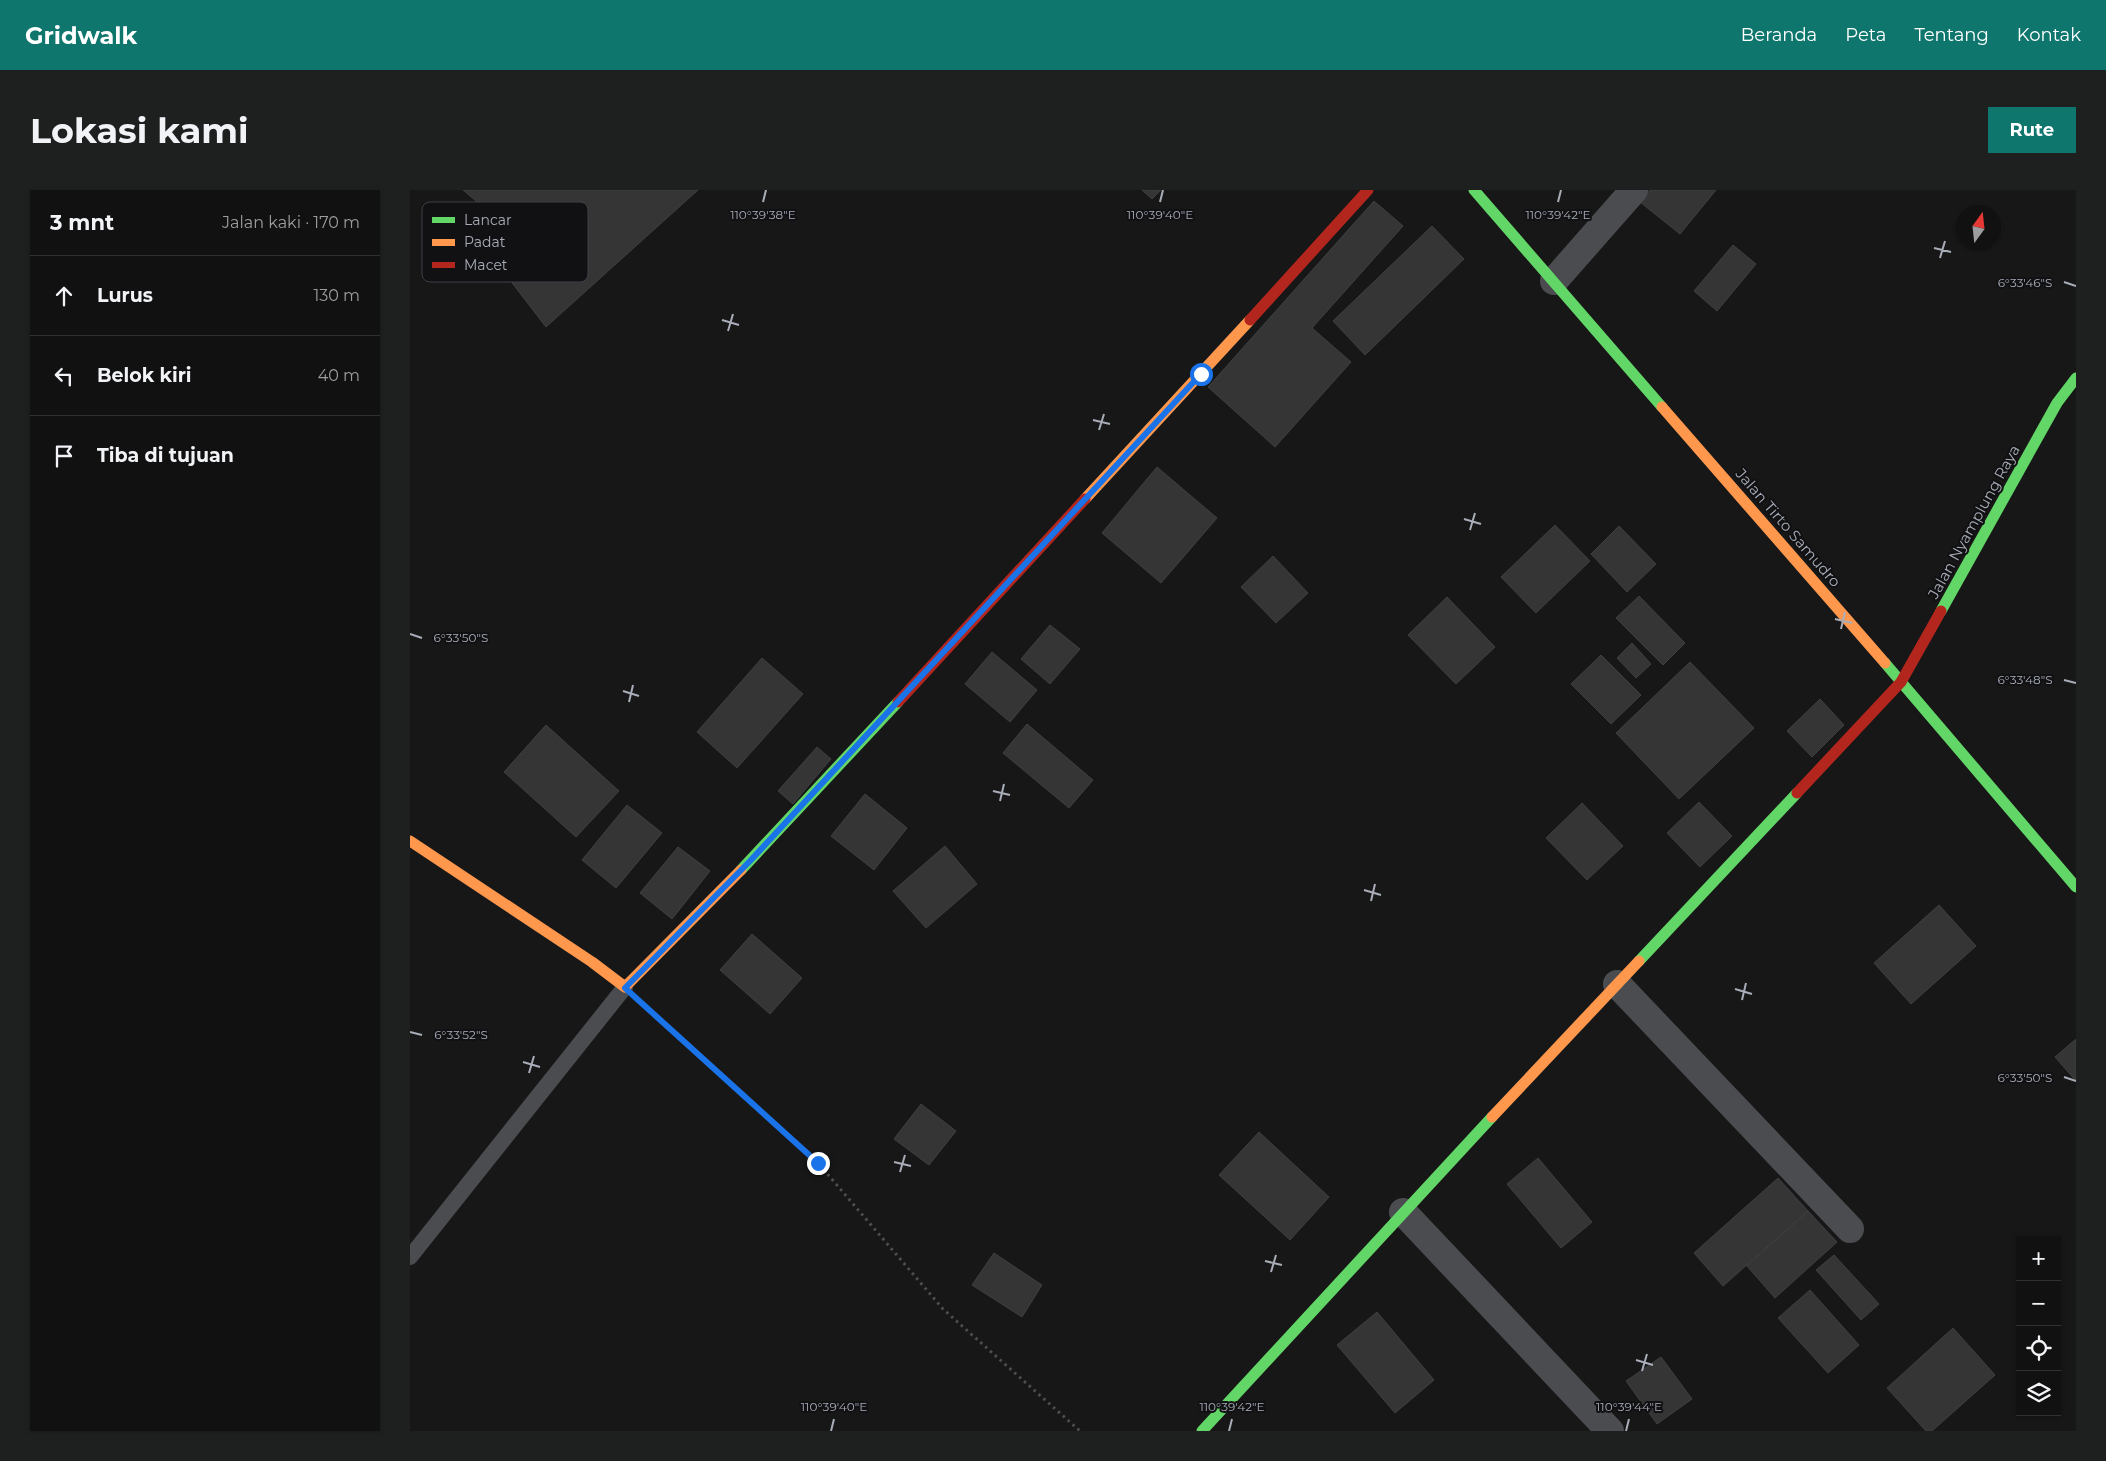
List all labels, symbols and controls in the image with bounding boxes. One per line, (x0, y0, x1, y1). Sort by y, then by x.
text: Gridwalk (25, 21, 137, 50)
text: Beranda (1741, 24, 1817, 46)
text: Peta (1845, 24, 1886, 46)
text: Tentang (1914, 24, 1989, 46)
text: Kontak (2017, 24, 2081, 46)
button: Rute (1988, 107, 2076, 153)
text: Lokasi kami (30, 109, 249, 152)
legend (422, 202, 588, 282)
north arrow (1956, 205, 2001, 250)
text: 110°39'38"E (730, 207, 796, 222)
text: 110°39'40"E (1127, 207, 1193, 222)
text: 110°39'42"E (1525, 207, 1591, 222)
text: 3 mnt (50, 210, 114, 235)
text: Lancar (464, 211, 512, 229)
text: Jalan kaki · 170 m (222, 213, 360, 232)
text: Padat (464, 233, 506, 251)
text: Macet (464, 256, 508, 274)
text: 6°33'46"S (1998, 275, 2052, 290)
icon: ahead (50, 282, 78, 310)
text: Lurus (97, 284, 153, 307)
text: 130 m (313, 286, 360, 305)
icon: left (50, 362, 78, 390)
route start (1190, 363, 1213, 386)
text: Belok kiri (97, 364, 192, 387)
text: 40 m (318, 366, 360, 385)
icon: arrive (50, 442, 78, 470)
street label: Jalan Nyamplung Raya (1923, 442, 2024, 603)
text: Tiba di tujuan (97, 444, 234, 467)
street label: Jalan Tirto Samudro (1731, 464, 1845, 591)
text: 6°33'50"S (434, 630, 488, 645)
text: 6°33'48"S (1997, 672, 2053, 687)
text: 6°33'52"S (434, 1027, 488, 1042)
text: 6°33'50"S (1998, 1070, 2052, 1085)
route end (807, 1152, 830, 1175)
map controls (2016, 1236, 2061, 1416)
button: + (2016, 1236, 2061, 1281)
button: − (2016, 1281, 2061, 1326)
button: locate (2016, 1326, 2061, 1371)
button: layers (2016, 1371, 2061, 1416)
text: 110°39'40"E (801, 1399, 867, 1414)
text: 110°39'42"E (1199, 1399, 1265, 1414)
text: 110°39'44"E (1596, 1399, 1662, 1414)

